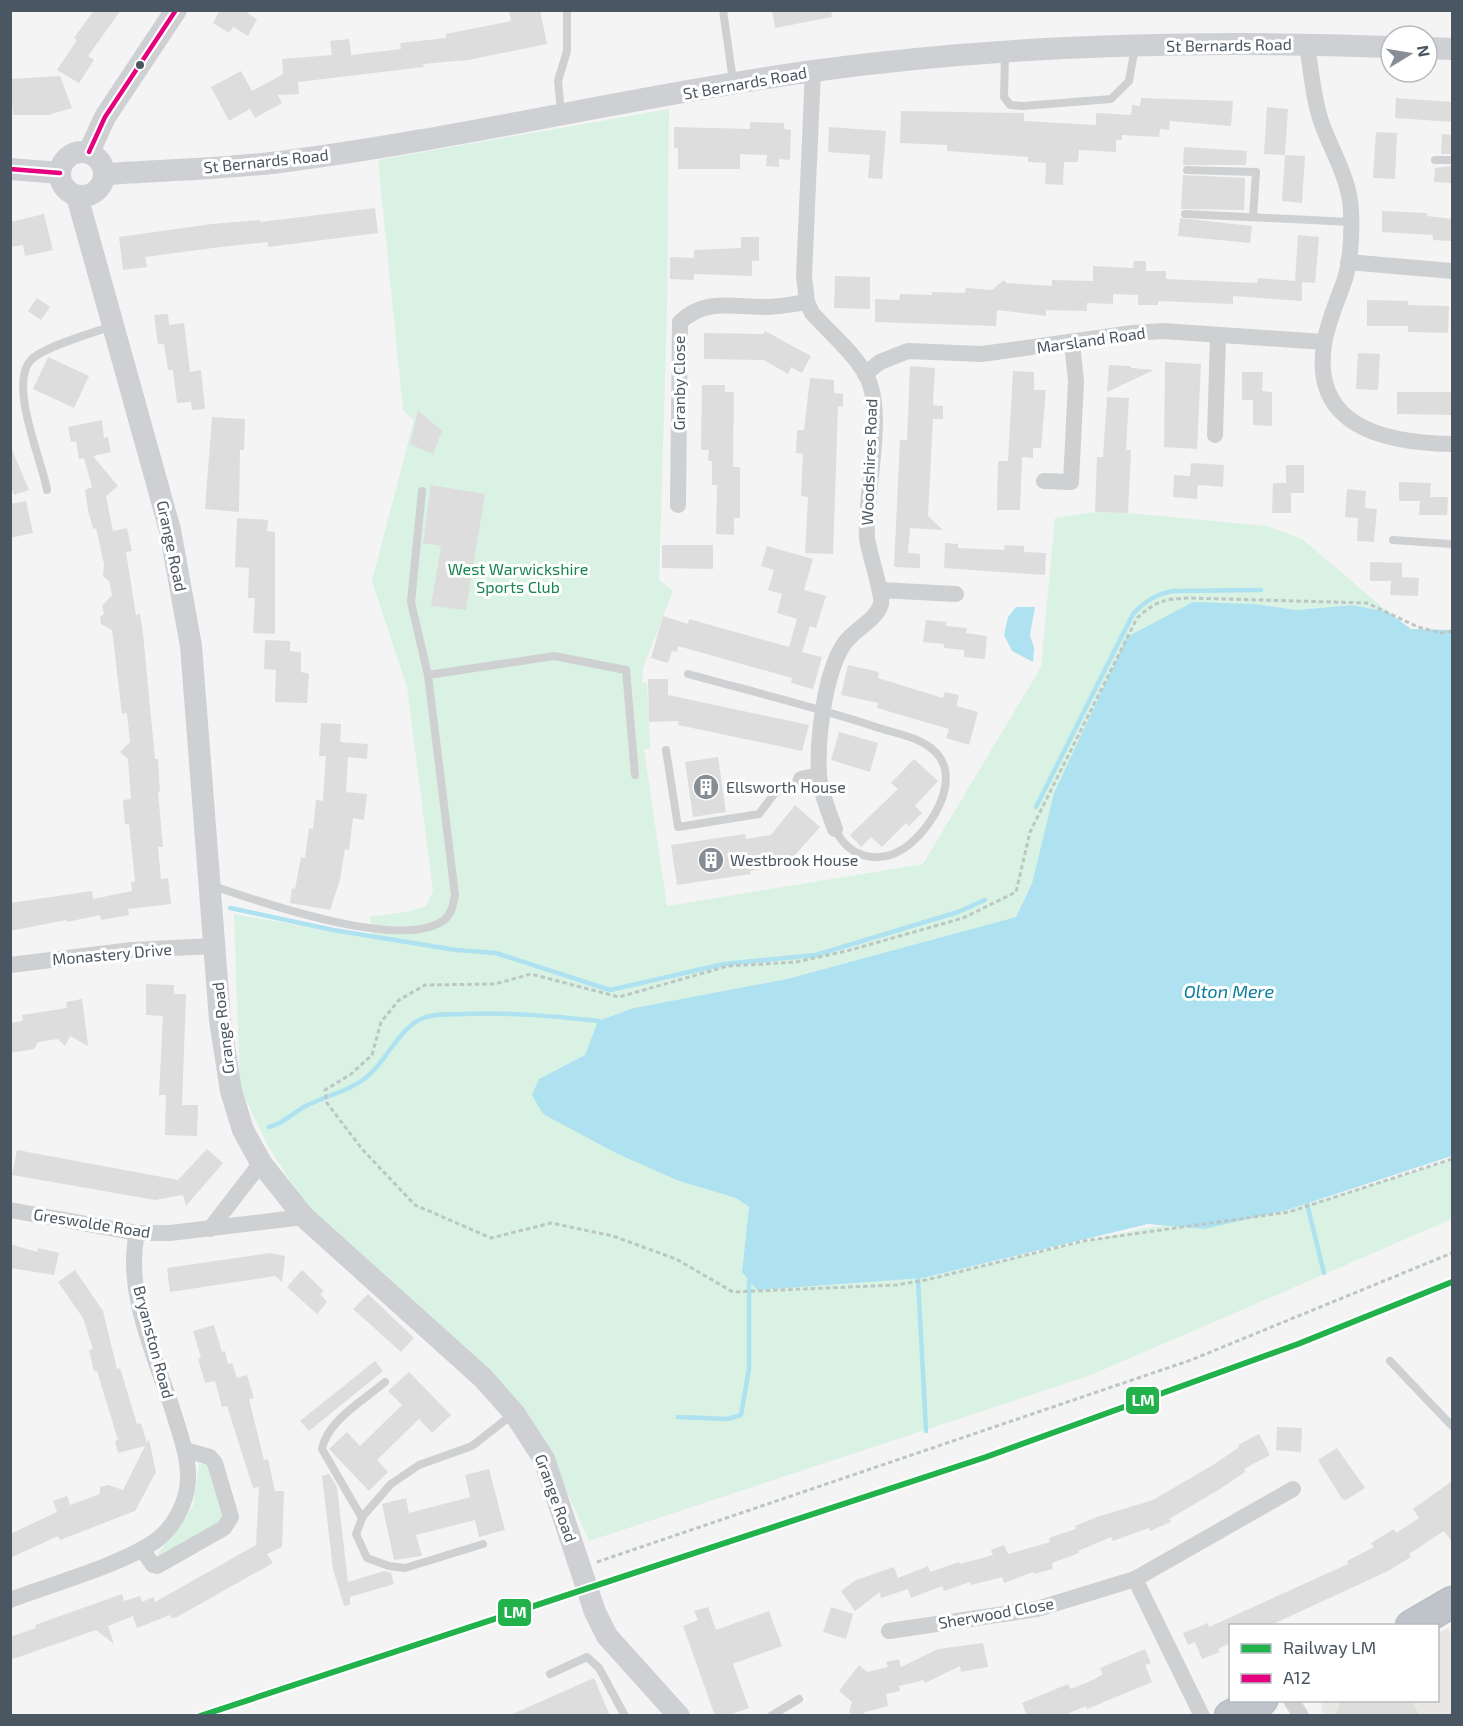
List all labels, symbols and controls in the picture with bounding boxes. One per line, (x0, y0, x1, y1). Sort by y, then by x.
north arrow (1379, 24, 1439, 84)
street label: St Bernards Road (1166, 34, 1292, 55)
text: N (1414, 44, 1435, 59)
unlabelled marker (134, 59, 146, 71)
street label: St Bernards Road (681, 62, 808, 103)
street label: St Bernards Road (203, 144, 329, 177)
street label: Marsland Road (1035, 322, 1147, 357)
street label: Granby Close (669, 336, 688, 430)
street label: Woodshires Road (857, 398, 880, 526)
street label: Grange Road (154, 499, 191, 593)
park label: West Warwickshire Sports Club (448, 559, 588, 596)
building icon: Ellsworth House (691, 772, 721, 802)
place label: Ellsworth House (726, 777, 846, 796)
building icon: Westbrook House (696, 845, 726, 875)
place label: Westbrook House (730, 850, 858, 869)
street label: Monastery Drive (51, 939, 173, 968)
water label: Olton Mere (1184, 980, 1275, 1002)
street label: Grange Road (207, 981, 238, 1075)
street label: Greswolde Road (32, 1204, 152, 1241)
street label: Bryanston Road (130, 1283, 179, 1400)
line badge: LM (1125, 1386, 1160, 1415)
text: LM (1131, 1390, 1155, 1409)
street label: Grange Road (532, 1451, 581, 1545)
street label: Sherwood Close (937, 1593, 1055, 1632)
line badge: LM (497, 1598, 532, 1627)
text: LM (503, 1602, 527, 1621)
legend (1229, 1624, 1439, 1702)
text: Railway LM (1283, 1636, 1376, 1658)
text: A12 (1283, 1666, 1311, 1688)

